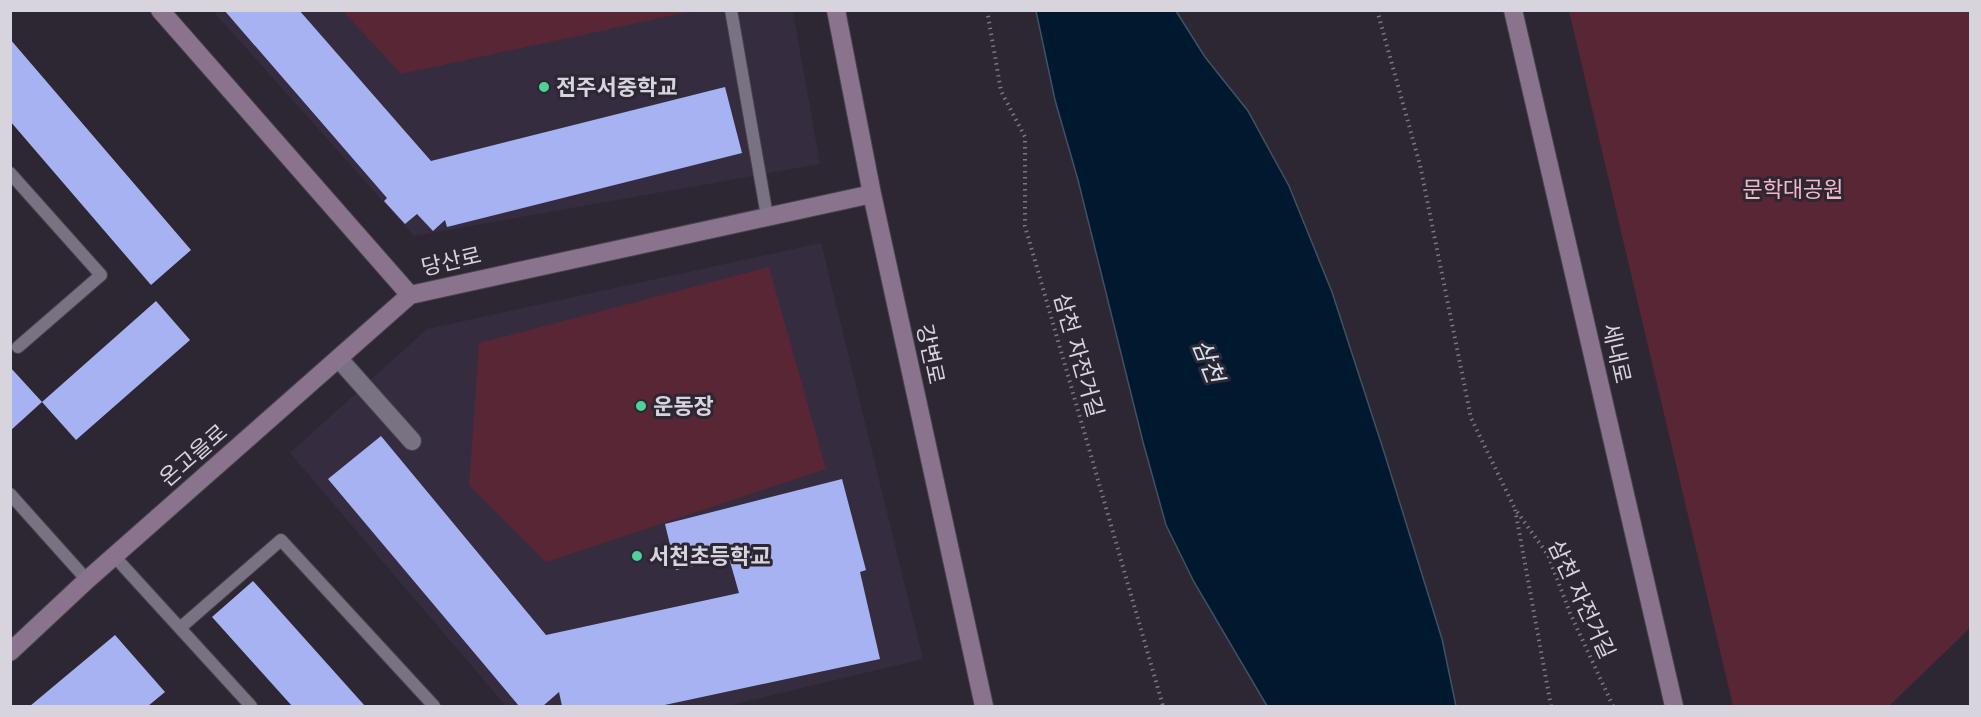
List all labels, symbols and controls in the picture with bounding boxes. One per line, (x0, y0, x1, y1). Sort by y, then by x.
place label: 전주서중학교 (556, 71, 677, 103)
marker: 전주서중학교 (537, 80, 551, 94)
park label: 문학대공원 (1742, 173, 1844, 205)
street label: 당산로 (418, 239, 484, 283)
street label: 삼천 자전거길 (1046, 289, 1112, 421)
street label: 세내로 (1595, 320, 1639, 386)
street label: 강변로 (909, 321, 953, 387)
water label: 삼천 (1184, 334, 1234, 391)
place label: 운동장 (653, 390, 714, 422)
marker: 운동장 (634, 399, 648, 413)
street label: 온고을로 (152, 416, 234, 494)
street label: 삼천 자전거길 (1540, 534, 1624, 664)
place label: 서천초등학교 (649, 540, 770, 572)
marker: 서천초등학교 (630, 549, 644, 563)

